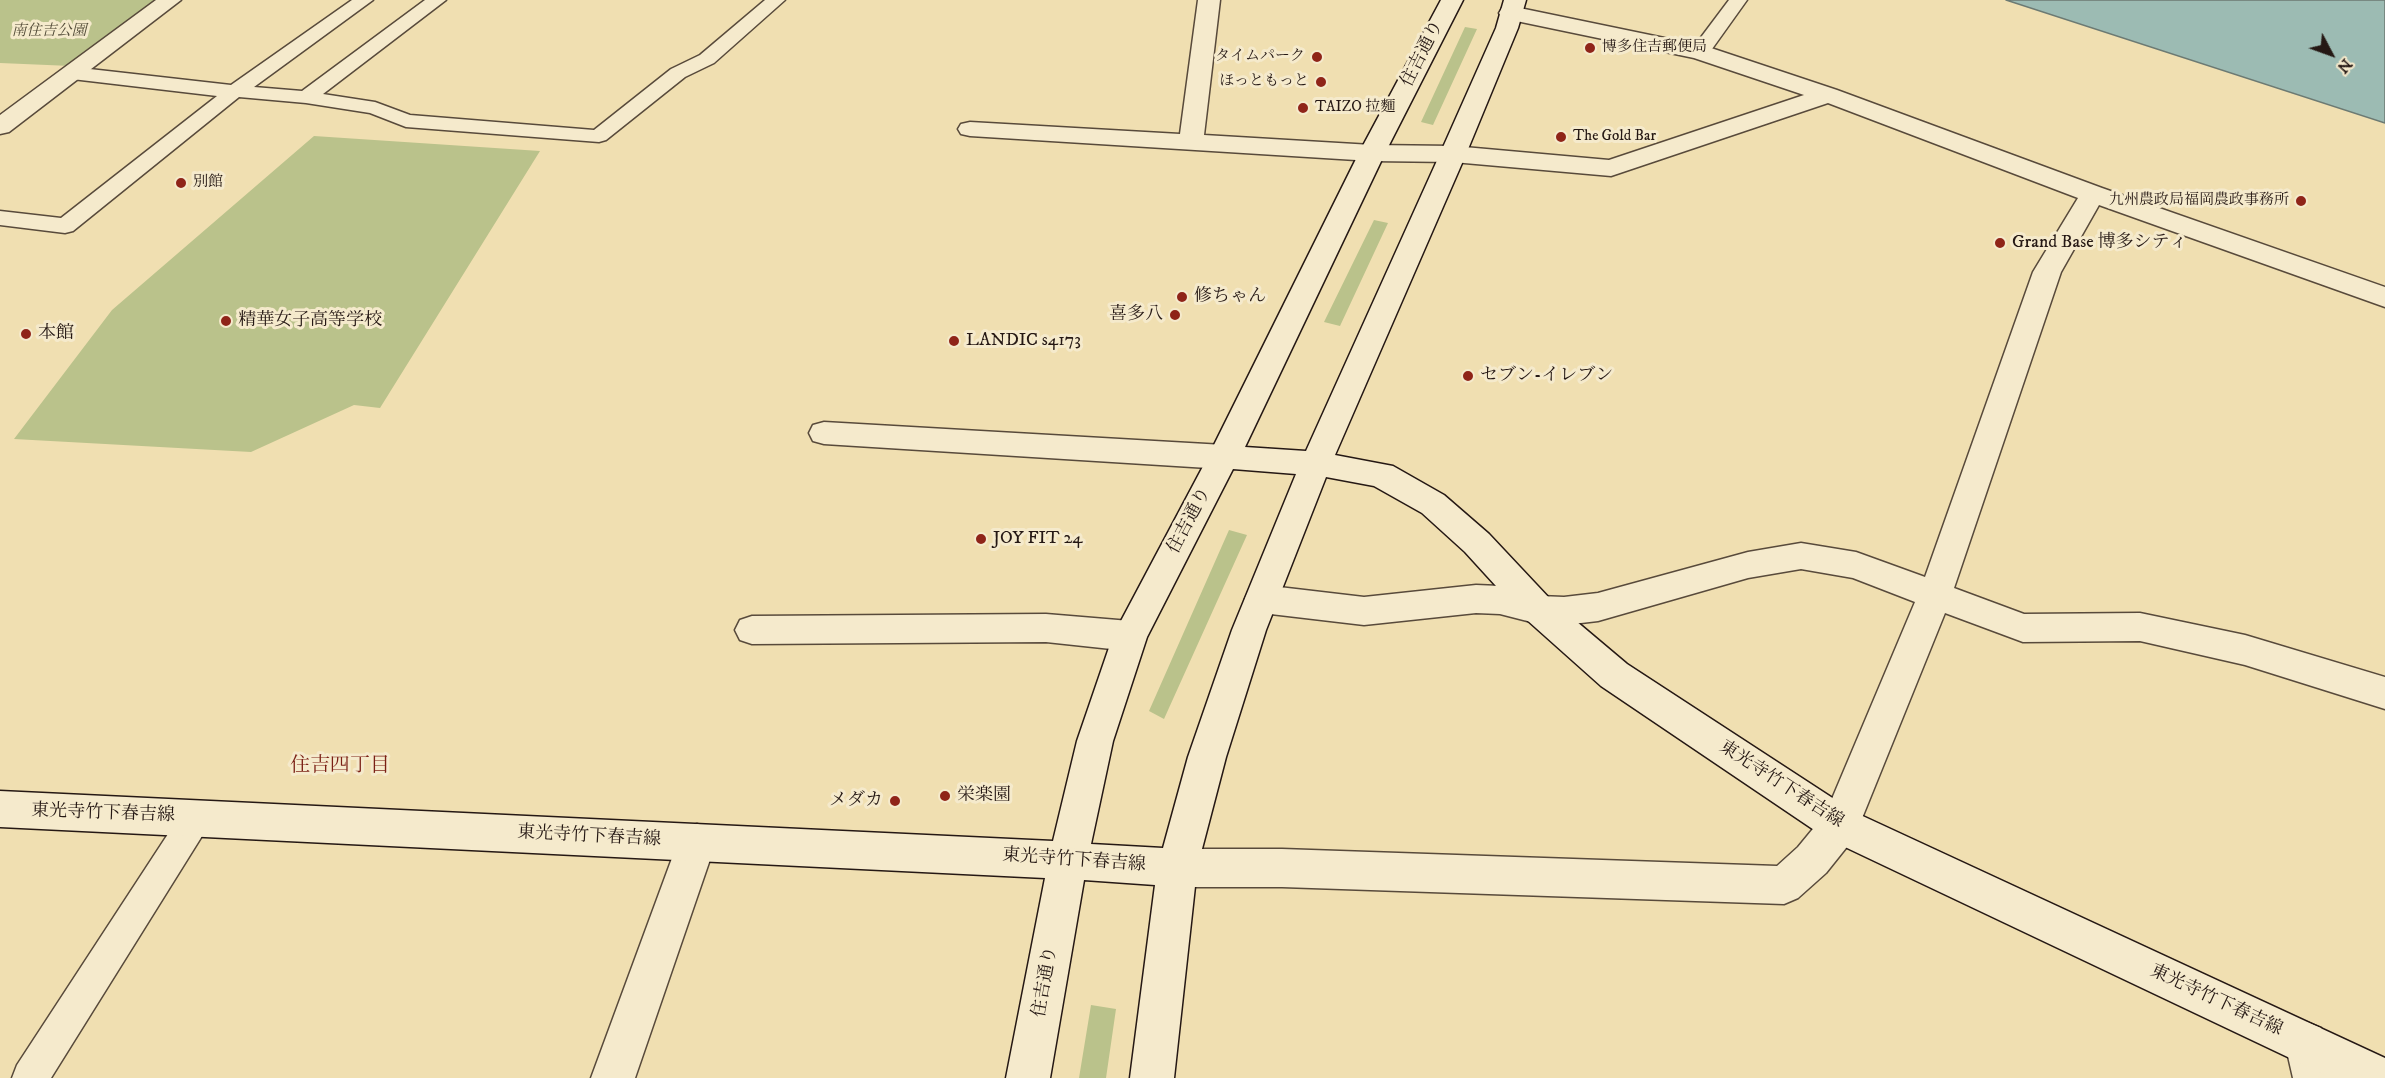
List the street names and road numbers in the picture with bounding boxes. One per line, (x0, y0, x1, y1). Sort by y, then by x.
street label: 住吉通り (1397, 17, 1449, 91)
street label: 住吉通り (1164, 484, 1216, 558)
street label: 東光寺竹下春吉線 (1715, 737, 1847, 833)
street label: 東光寺竹下春吉線 (31, 801, 175, 827)
street label: 東光寺竹下春吉線 (517, 822, 661, 852)
street label: 東光寺竹下春吉線 (1001, 845, 1147, 877)
street label: 住吉通り (1029, 945, 1063, 1019)
street label: 東光寺竹下春吉線 (2146, 961, 2286, 1041)

